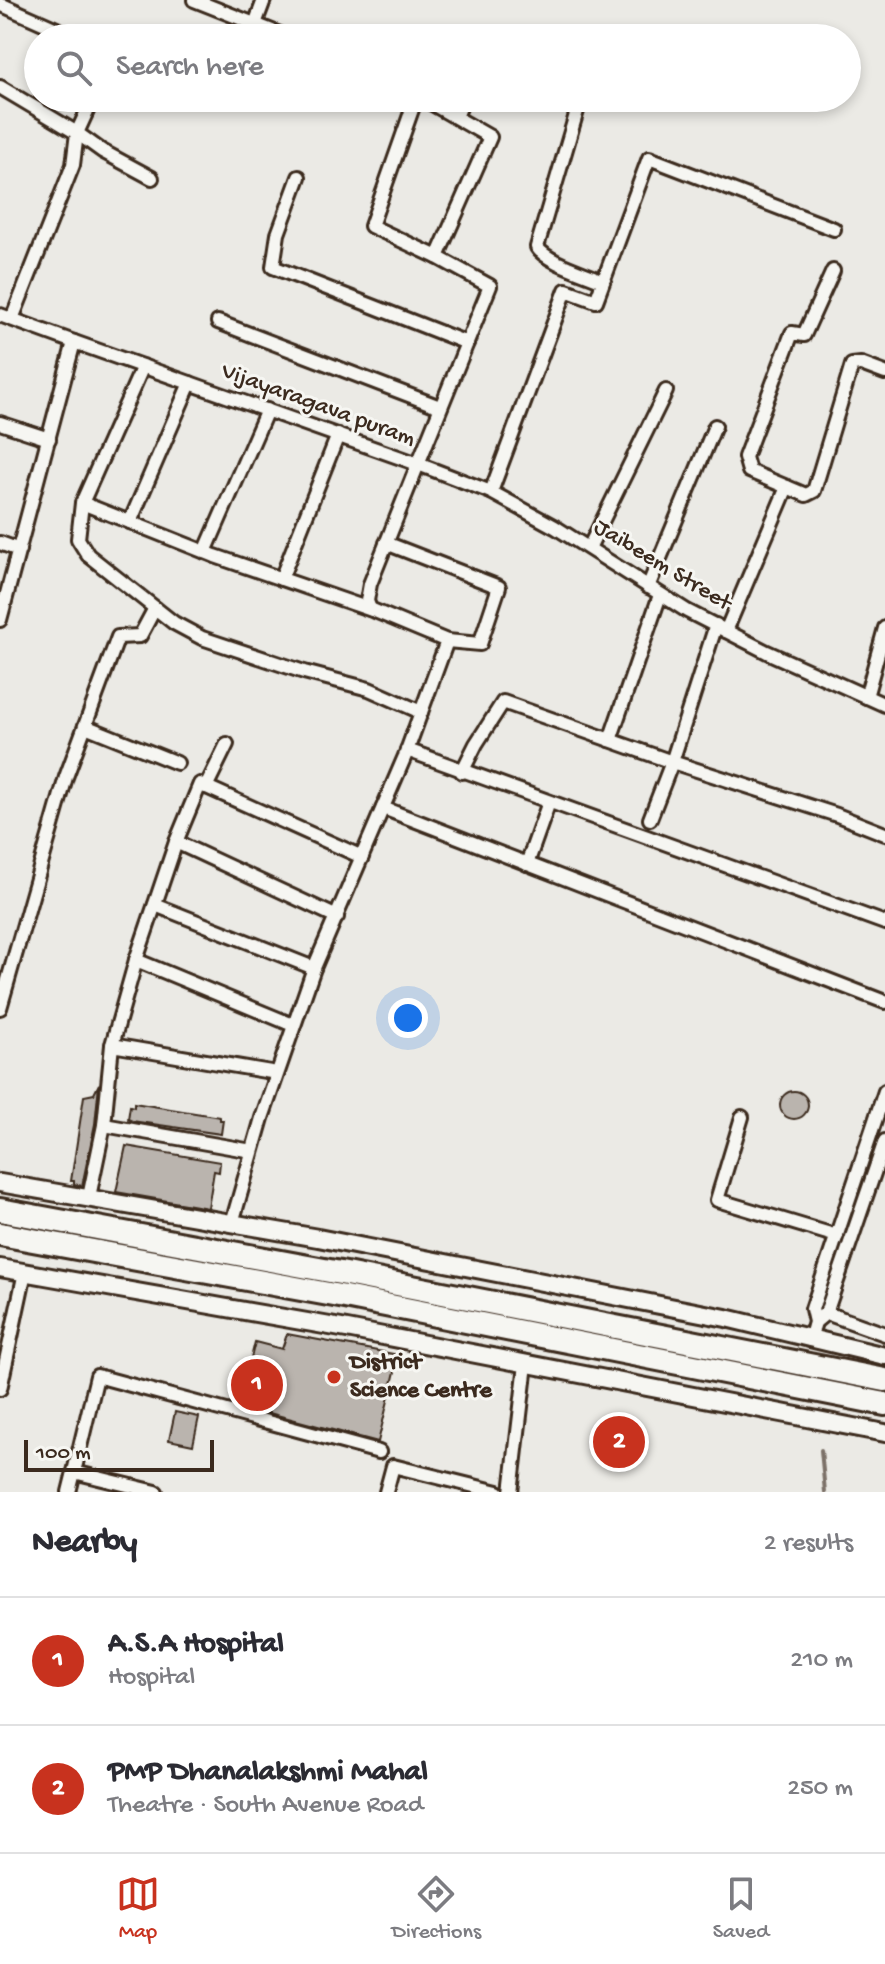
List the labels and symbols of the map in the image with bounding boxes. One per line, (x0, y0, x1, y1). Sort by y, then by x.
street label: Vijayaragava puram (216, 357, 419, 455)
street label: Jaibeem Street (588, 514, 738, 620)
your location (388, 998, 428, 1038)
place label: District Science Centre (348, 1349, 494, 1406)
pin: 1 (231, 1355, 283, 1415)
marker: District Science Centre (325, 1368, 343, 1386)
pin: 2 (593, 1412, 645, 1472)
scale bar (24, 1436, 214, 1472)

